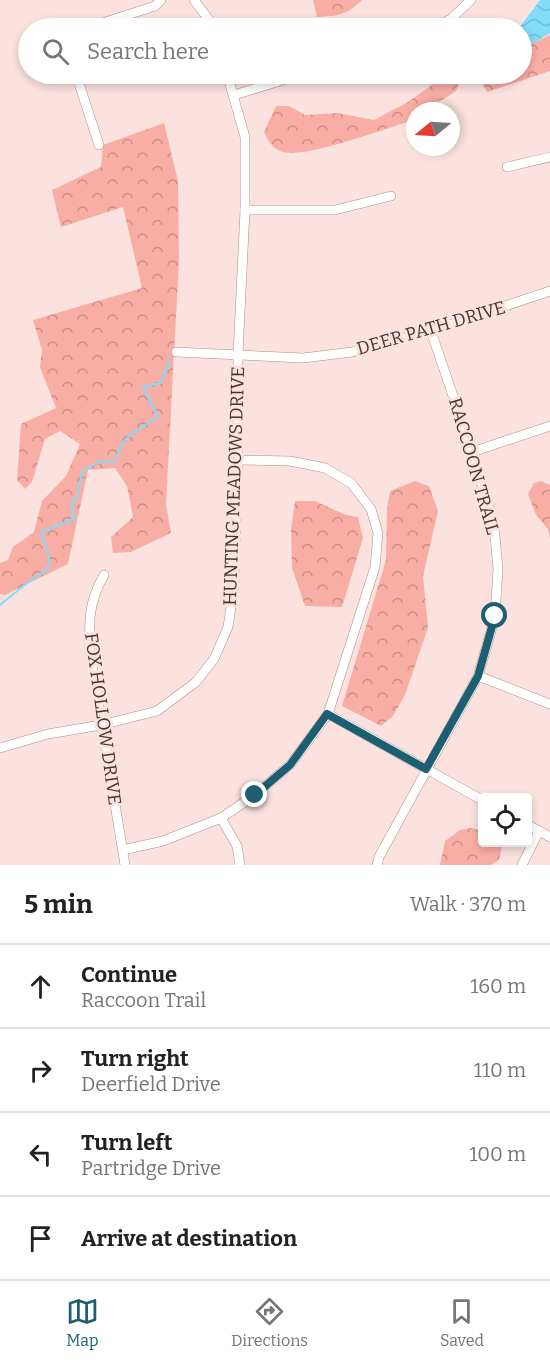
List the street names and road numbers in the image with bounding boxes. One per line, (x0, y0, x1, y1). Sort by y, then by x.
street label: DEER PATH DRIVE (354, 296, 508, 360)
street label: HUNTING MEADOWS DRIVE (219, 366, 249, 606)
street label: RACCOON TRAIL (444, 395, 504, 537)
street label: FOX HOLLOW DRIVE (80, 632, 126, 806)

